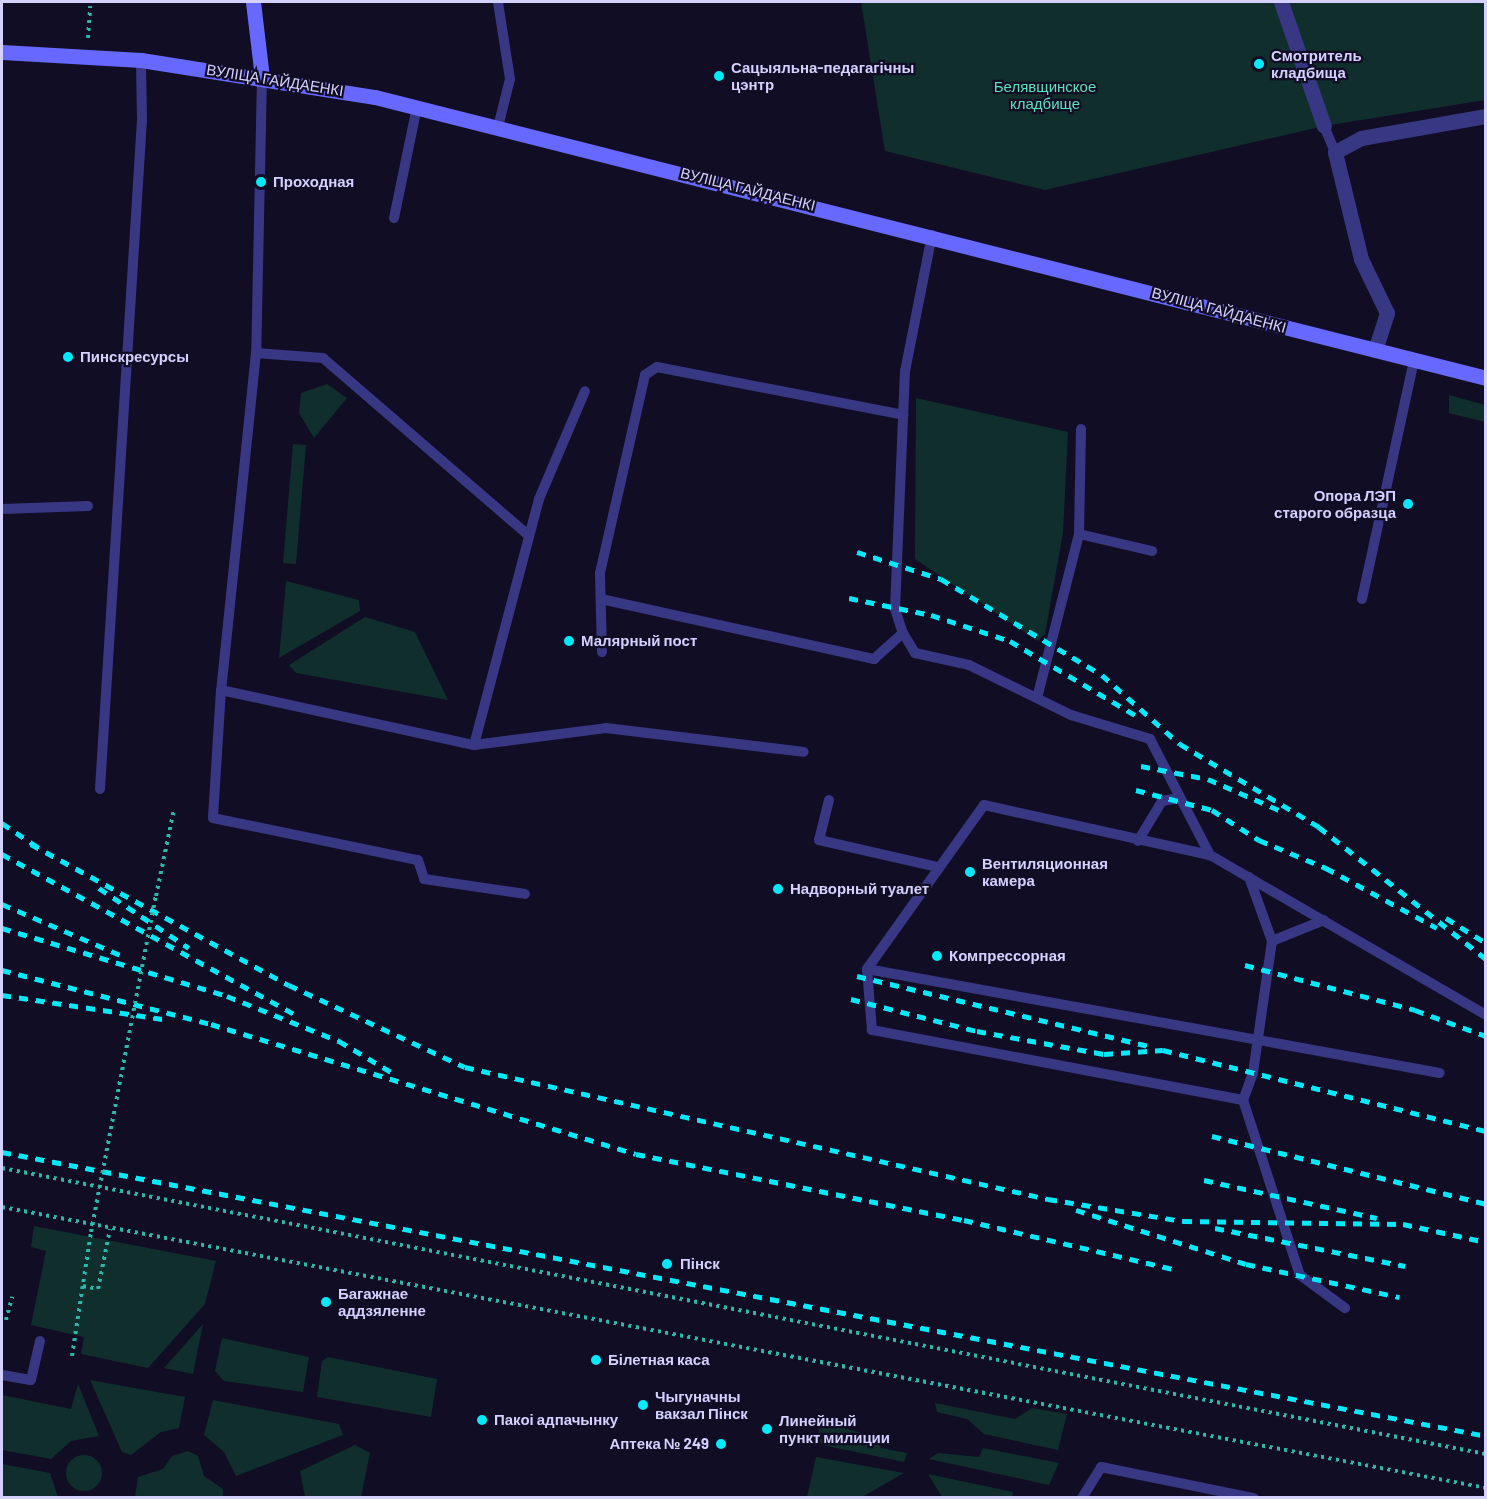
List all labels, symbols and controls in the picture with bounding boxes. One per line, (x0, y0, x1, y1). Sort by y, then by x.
place label: Смотритель кладбища (1271, 46, 1362, 81)
marker: Смотритель кладбища (1252, 57, 1266, 71)
place label: Сацыяльна-педагагічны цэнтр (731, 58, 914, 93)
street label: ВУЛІЦА ГАЙДАЕНКІ (205, 60, 345, 100)
marker: Сацыяльна-педагагічны цэнтр (712, 69, 726, 83)
park label: Белявщинское кладбище (994, 77, 1096, 112)
street label: ВУЛІЦА ГАЙДАЕНКІ (679, 164, 817, 214)
place label: Проходная (273, 173, 354, 191)
marker: Проходная (254, 175, 268, 189)
street label: ВУЛІЦА ГАЙДАЕНКІ (1150, 283, 1288, 337)
place label: Пинскресурсы (80, 348, 189, 366)
marker: Пинскресурсы (61, 350, 75, 364)
place label: Опора ЛЭП старого образца (1274, 486, 1396, 521)
marker: Опора ЛЭП старого образца (1401, 497, 1415, 511)
place label: Малярный пост (581, 632, 697, 650)
marker: Малярный пост (562, 634, 576, 648)
place label: Вентиляционная камера (982, 854, 1108, 889)
marker: Вентиляционная камера (963, 865, 977, 879)
place label: Надворный туалет (790, 880, 929, 898)
marker: Надворный туалет (771, 882, 785, 896)
place label: Компрессорная (949, 947, 1066, 965)
marker: Компрессорная (930, 949, 944, 963)
marker: Пінск (658, 1255, 676, 1273)
place label: Пінск (680, 1255, 720, 1273)
place label: Багажнае аддзяленне (338, 1284, 426, 1319)
marker: Багажнае аддзяленне (319, 1295, 333, 1309)
place label: Білетная каса (608, 1351, 710, 1369)
marker: Білетная каса (589, 1353, 603, 1367)
place label: Чыгуначны вакзал Пінск (655, 1387, 748, 1422)
marker: Чыгуначны вакзал Пінск (636, 1398, 650, 1412)
place label: Пакоі адпачынку (494, 1411, 618, 1429)
place label: Линейный пункт милиции (779, 1411, 890, 1446)
marker: Пакоі адпачынку (475, 1413, 489, 1427)
marker: Линейный пункт милиции (760, 1422, 774, 1436)
place label: Аптека № 249 (609, 1435, 709, 1453)
marker: Аптека № 249 (714, 1437, 728, 1451)

